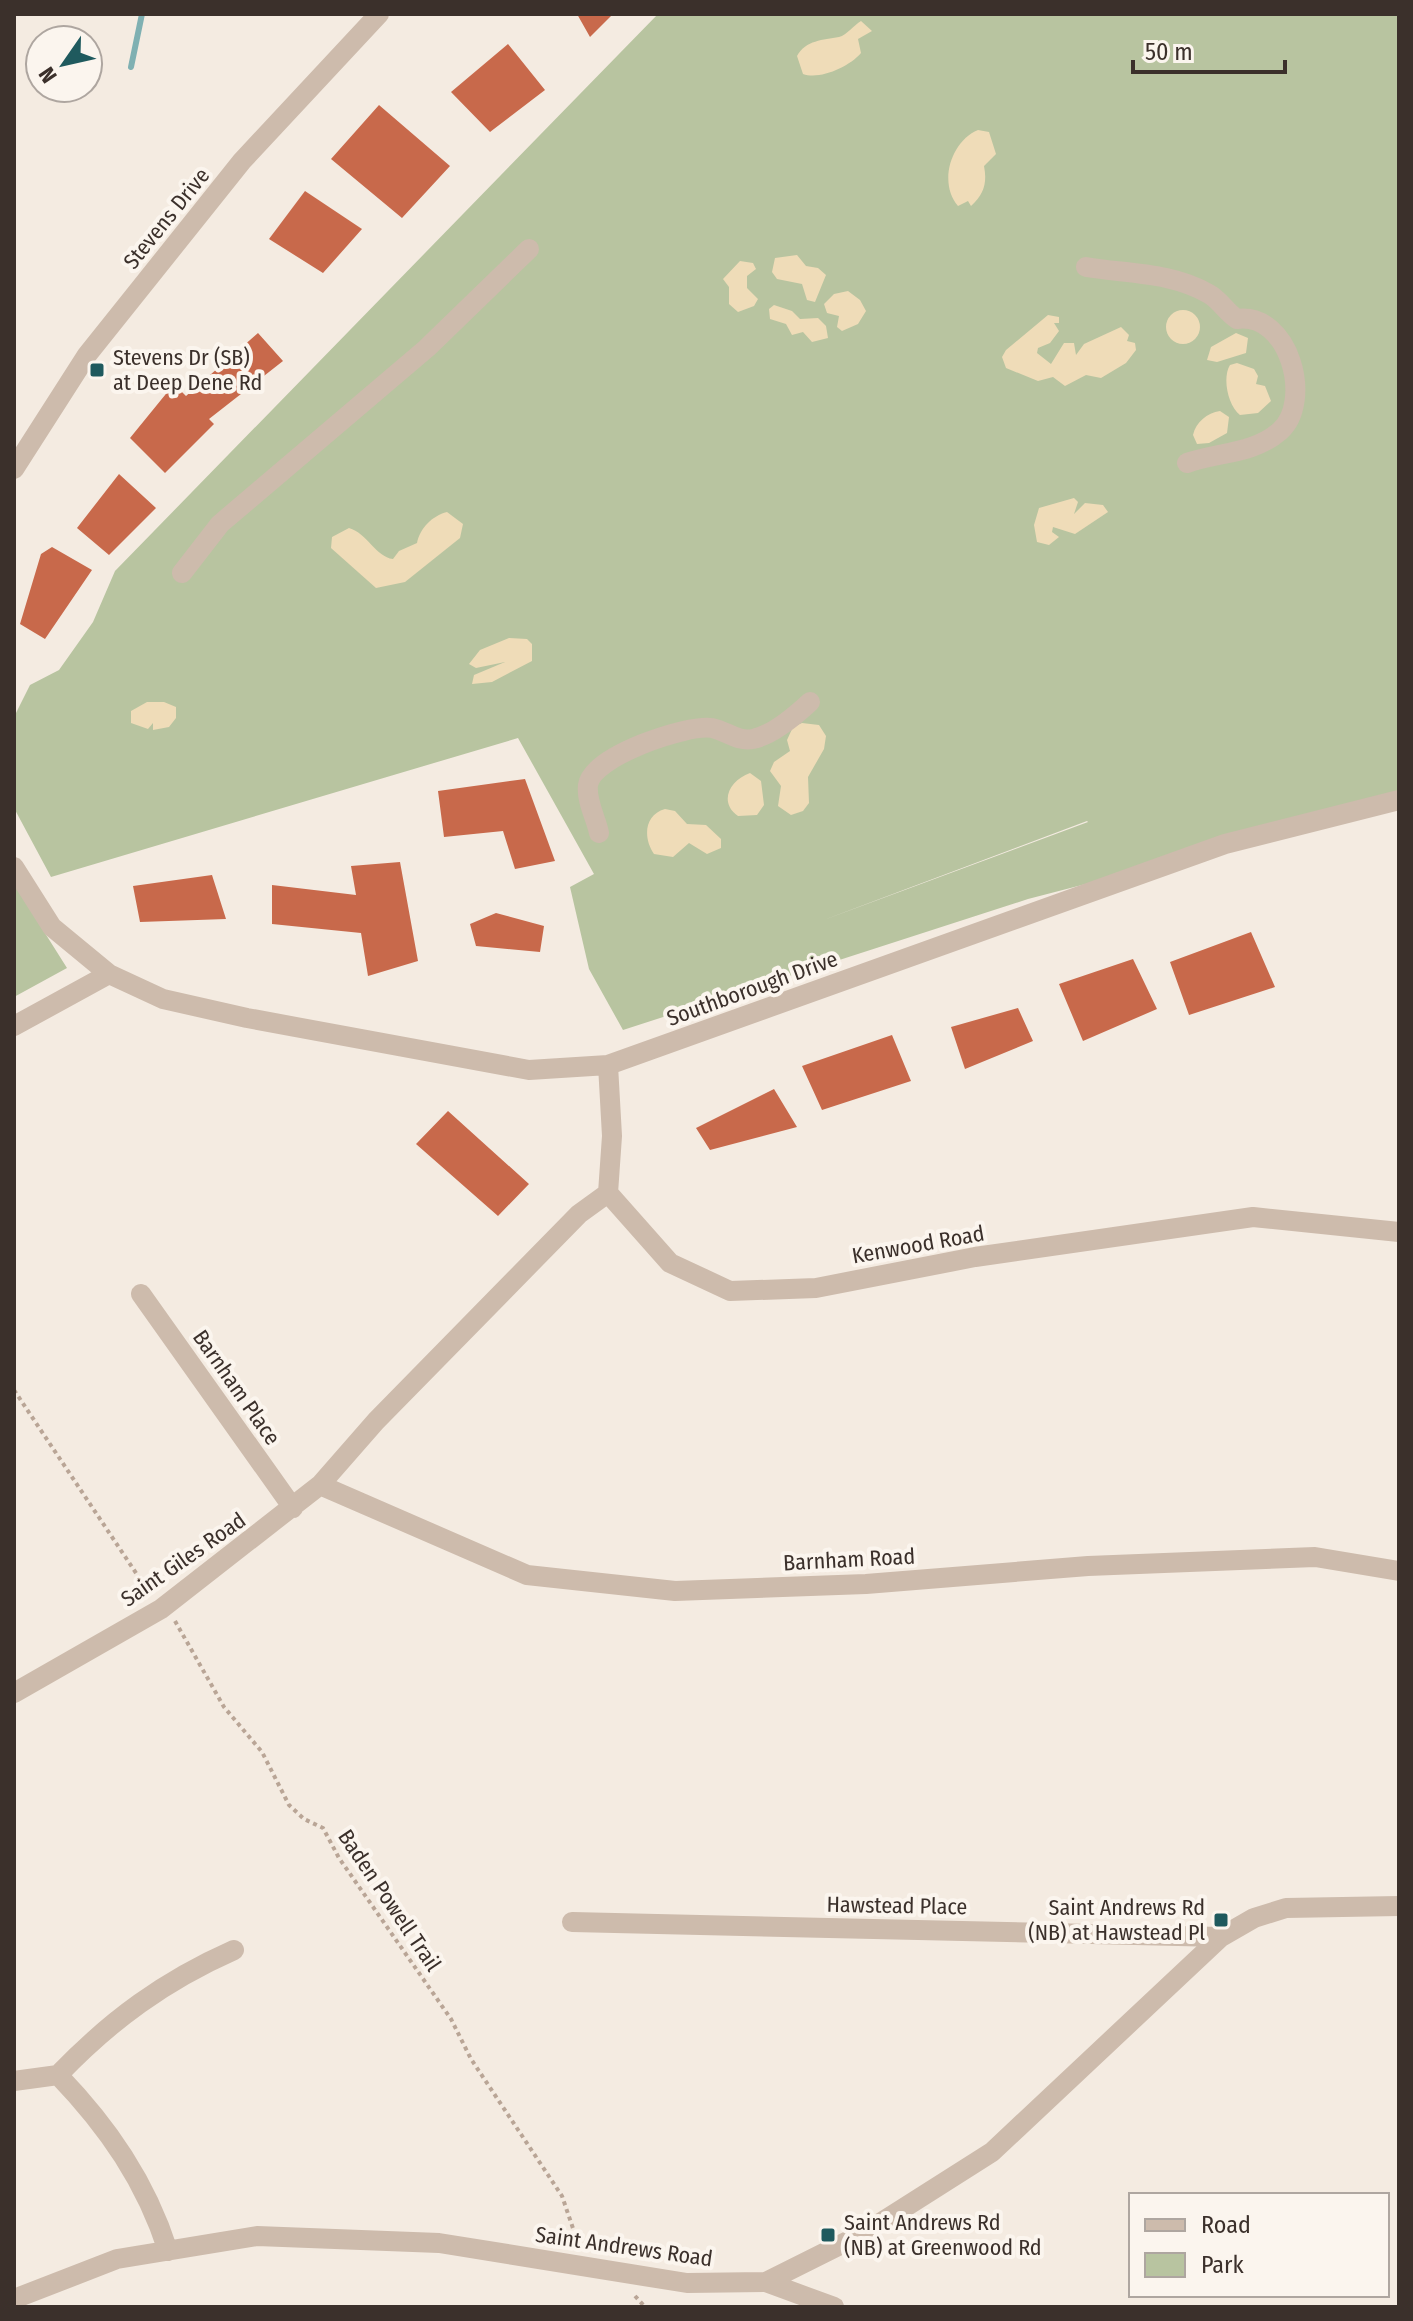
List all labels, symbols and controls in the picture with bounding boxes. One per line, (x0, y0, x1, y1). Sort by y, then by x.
north arrow (24, 24, 104, 104)
scale bar (1133, 24, 1285, 74)
text: 50 m (1145, 38, 1193, 66)
text: N (33, 62, 63, 88)
street label: Stevens Drive (118, 162, 215, 274)
place label: Stevens Dr (SB) at Deep Dene Rd (113, 344, 262, 396)
marker: Stevens Dr (SB) at Deep Dene Rd (88, 361, 106, 379)
street label: Southborough Drive (663, 945, 841, 1032)
street label: Kenwood Road (850, 1220, 986, 1269)
street label: Barnham Place (187, 1325, 286, 1450)
street label: Saint Giles Road (116, 1506, 251, 1612)
street label: Barnham Road (782, 1543, 916, 1576)
street label: Baden Powell Trail (332, 1824, 447, 1977)
street label: Hawstead Place (826, 1891, 968, 1920)
place label: Saint Andrews Rd (NB) at Hawstead Pl (1028, 1894, 1205, 1946)
marker: Saint Andrews Rd (NB) at Hawstead Pl (1212, 1911, 1230, 1929)
legend (1129, 2193, 1389, 2297)
place label: Saint Andrews Rd (NB) at Greenwood Rd (844, 2209, 1042, 2261)
text: Road (1201, 2211, 1251, 2239)
street label: Saint Andrews Road (534, 2221, 714, 2272)
marker: Saint Andrews Rd (NB) at Greenwood Rd (819, 2226, 837, 2244)
text: Park (1201, 2251, 1244, 2279)

